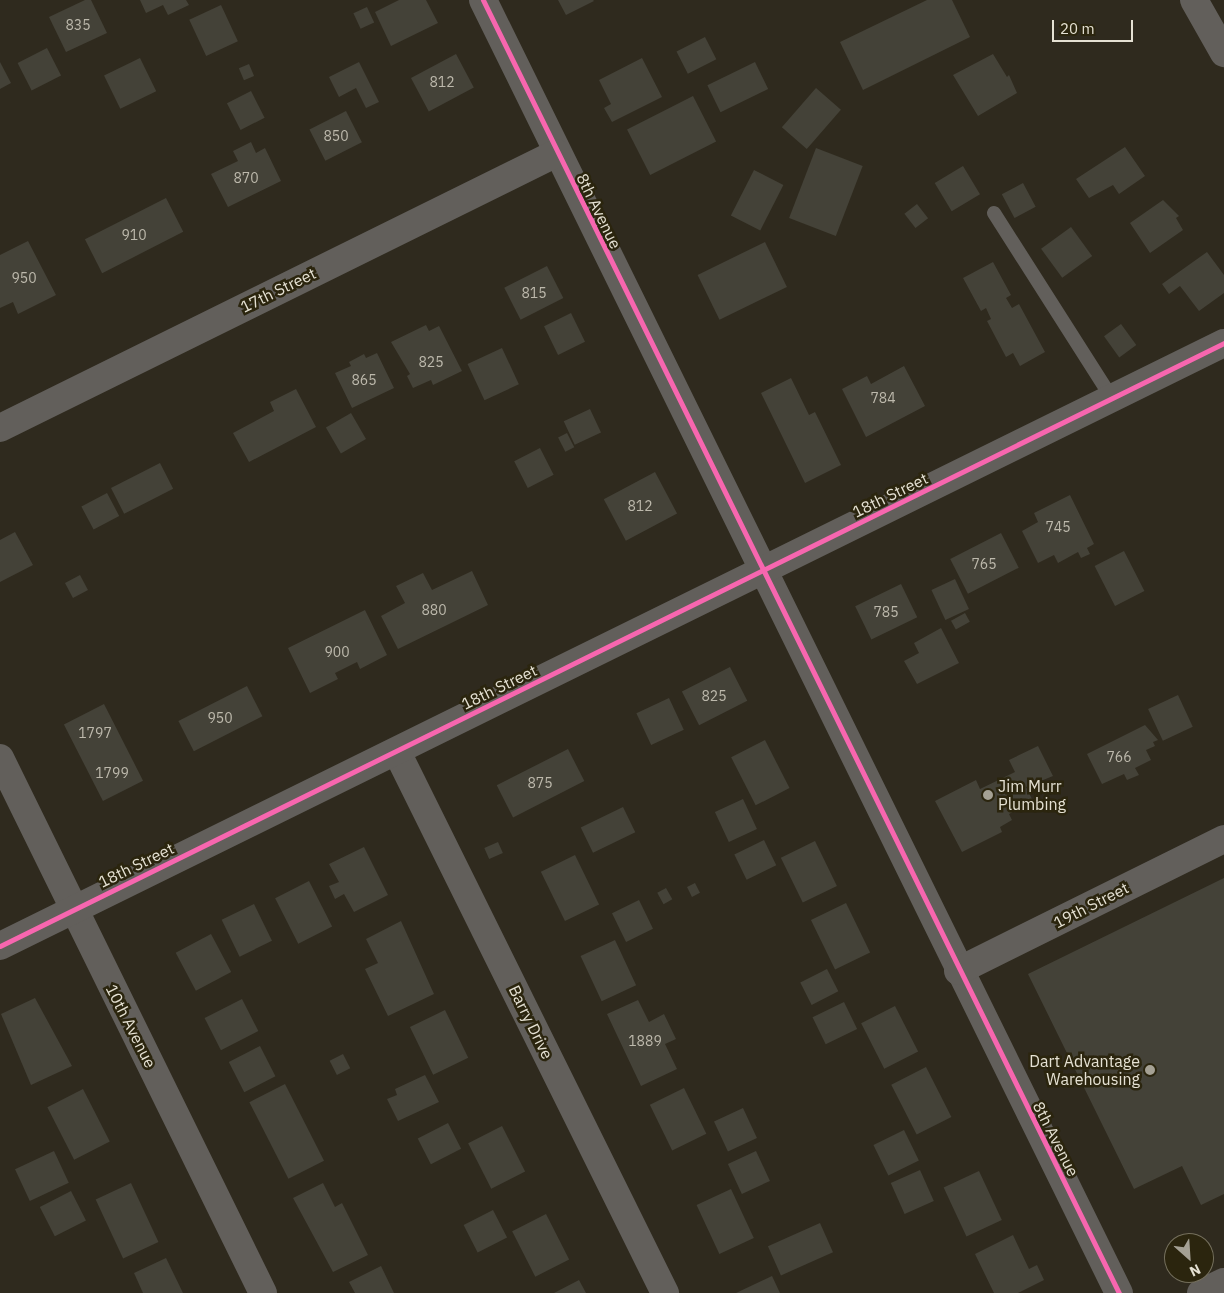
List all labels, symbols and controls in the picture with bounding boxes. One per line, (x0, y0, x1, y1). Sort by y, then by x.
scale bar (1054, 10, 1135, 42)
house number: 835 (65, 17, 91, 33)
text: 20 m (1060, 19, 1095, 38)
house number: 812 (429, 74, 455, 90)
house number: 850 (323, 128, 349, 144)
house number: 870 (233, 170, 259, 186)
street label: 8th Avenue (573, 170, 625, 252)
house number: 910 (121, 227, 147, 243)
street label: 17th Street (237, 263, 319, 317)
house number: 950 (11, 270, 37, 286)
house number: 815 (521, 285, 547, 301)
house number: 825 (418, 354, 444, 370)
house number: 865 (351, 372, 377, 388)
house number: 784 (870, 390, 896, 406)
street label: 18th Street (849, 468, 931, 522)
house number: 812 (627, 498, 653, 514)
house number: 745 (1045, 519, 1071, 535)
house number: 765 (971, 556, 997, 572)
house number: 880 (421, 602, 447, 618)
house number: 785 (873, 604, 899, 620)
house number: 900 (324, 644, 350, 660)
street label: 18th Street (458, 660, 540, 714)
house number: 825 (701, 688, 727, 704)
house number: 950 (207, 710, 233, 726)
house number: 1797 (78, 725, 112, 741)
house number: 766 (1106, 749, 1132, 765)
house number: 1799 (95, 765, 129, 781)
house number: 875 (527, 775, 553, 791)
place label: Jim Murr Plumbing (998, 776, 1066, 814)
marker: Jim Murr Plumbing (982, 789, 994, 801)
street label: 18th Street (95, 838, 177, 892)
street label: 19th Street (1050, 878, 1132, 932)
street label: 10th Avenue (102, 981, 160, 1071)
street label: Barry Drive (505, 982, 557, 1062)
house number: 1889 (628, 1033, 662, 1049)
place label: Dart Advantage Warehousing (1029, 1051, 1140, 1089)
marker: Dart Advantage Warehousing (1144, 1064, 1156, 1076)
street label: 8th Avenue (1029, 1098, 1083, 1180)
north arrow (1164, 1233, 1214, 1283)
text: N (1187, 1260, 1204, 1281)

